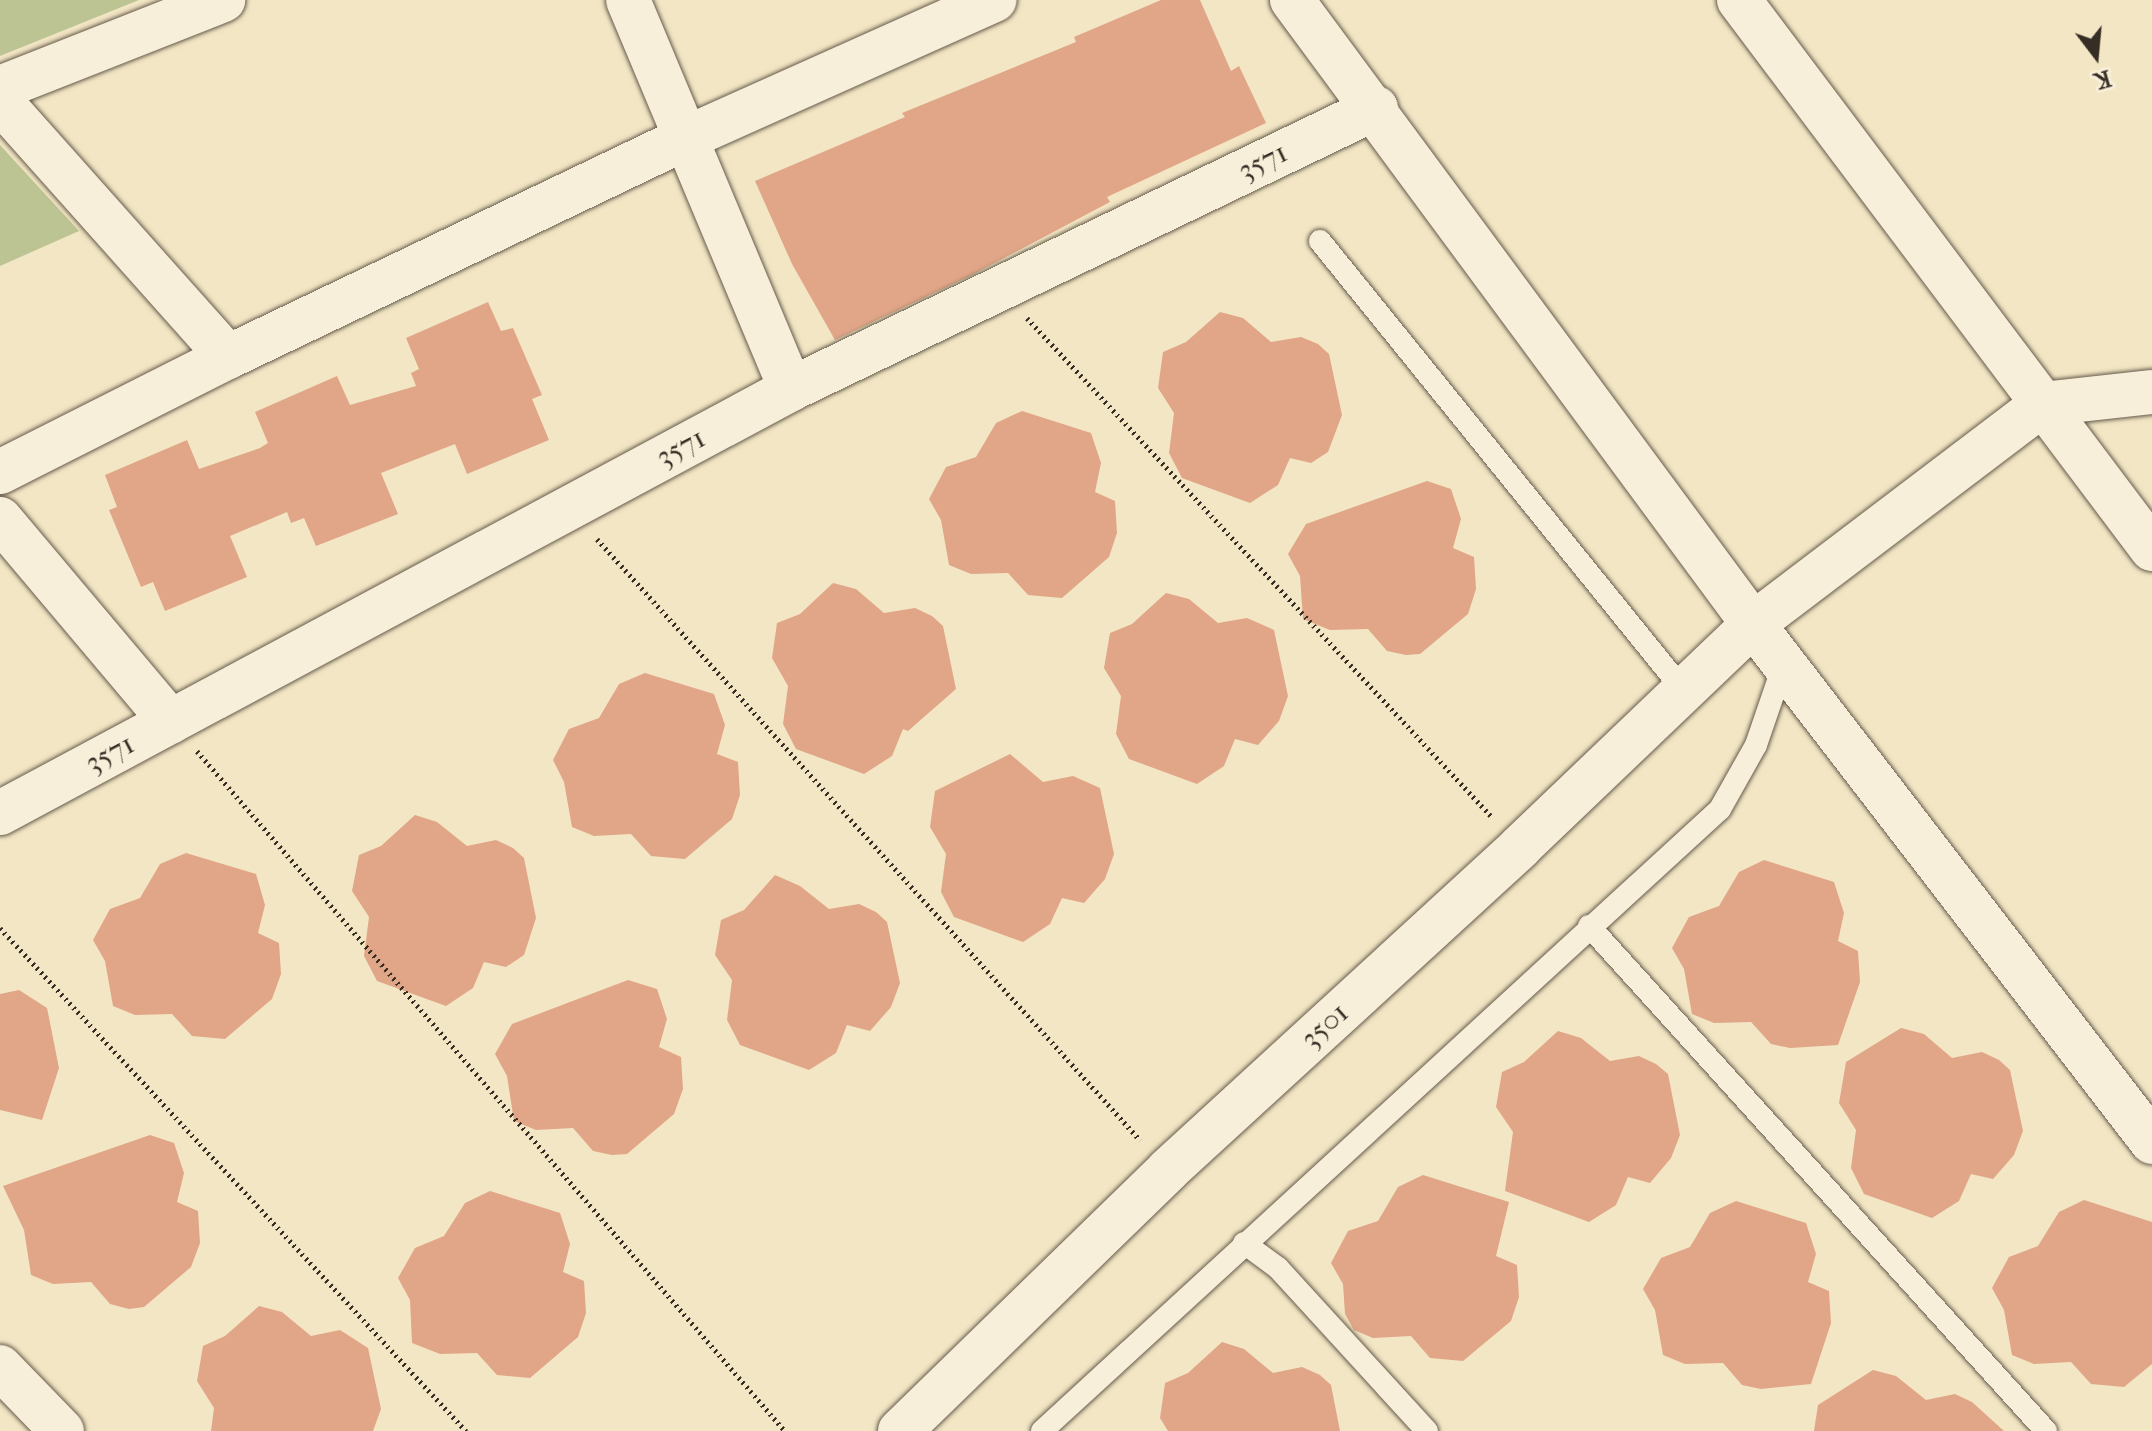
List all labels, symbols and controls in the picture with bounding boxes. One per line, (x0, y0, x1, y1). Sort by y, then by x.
north arrow (2056, 16, 2136, 96)
text: K (2091, 64, 2114, 94)
street label: 3571 (1232, 135, 1294, 189)
street label: 3571 (650, 420, 712, 476)
street label: 3571 (79, 726, 141, 782)
street label: 3501 (1294, 995, 1356, 1057)

